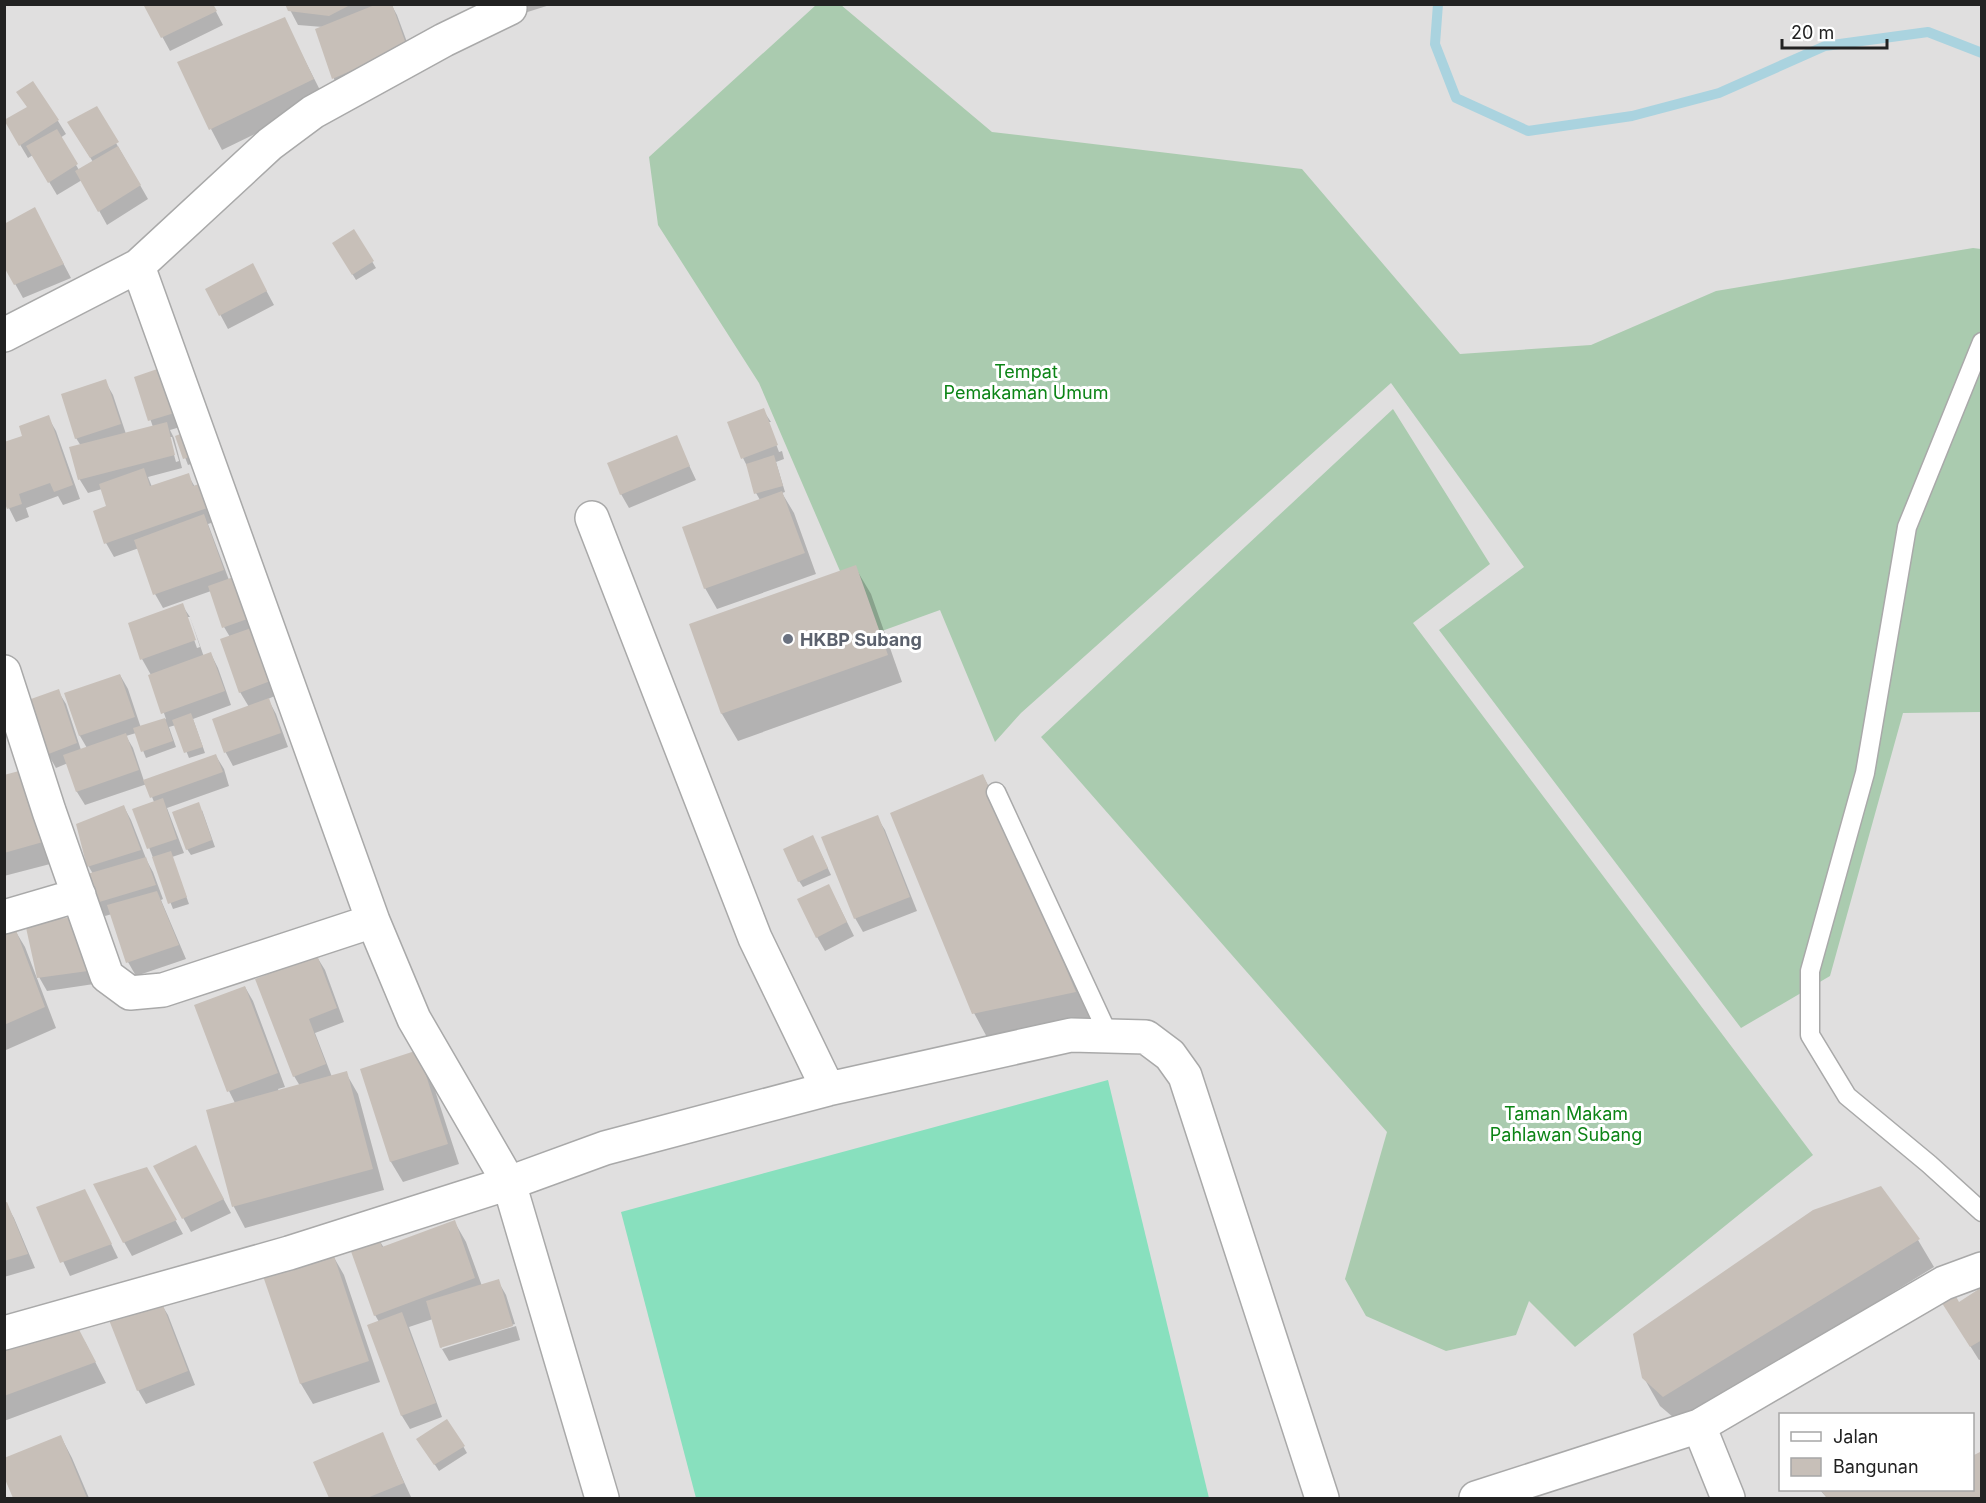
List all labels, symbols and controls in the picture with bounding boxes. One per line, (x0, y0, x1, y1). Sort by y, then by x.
scale bar (1782, 12, 1887, 50)
text: 20 m (1791, 22, 1834, 43)
park label: Tempat Pemakaman Umum (944, 361, 1108, 403)
place label: HKBP Subang (800, 629, 922, 650)
marker: HKBP Subang (781, 632, 795, 646)
park label: Taman Makam Pahlawan Subang (1490, 1103, 1642, 1145)
legend (1779, 1413, 1974, 1491)
text: Jalan (1833, 1426, 1878, 1447)
text: Bangunan (1833, 1456, 1919, 1477)

